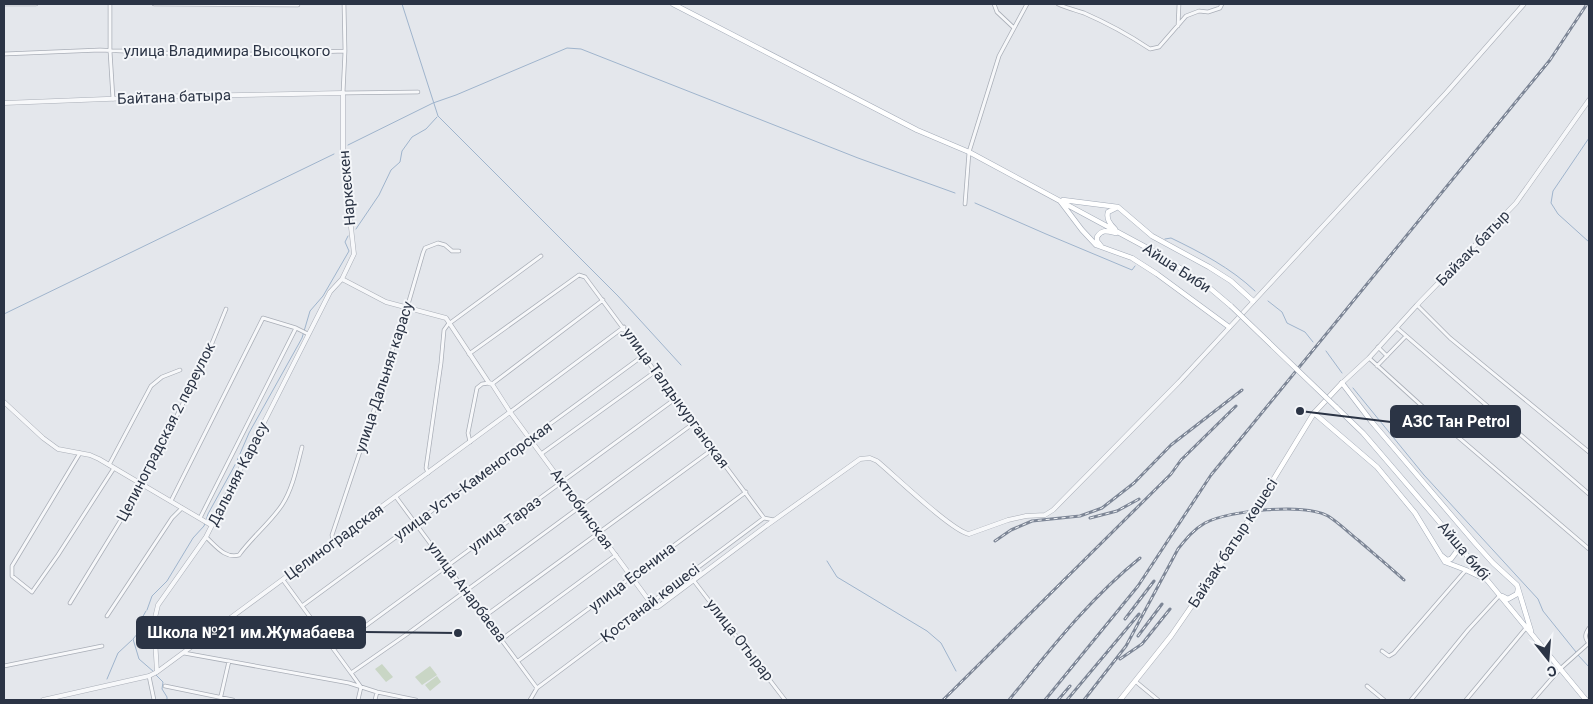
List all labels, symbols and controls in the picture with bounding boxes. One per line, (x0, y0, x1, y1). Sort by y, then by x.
street label: улица Владимира Высоцкого (124, 42, 330, 60)
street label: Байтана батыра (117, 86, 231, 108)
street label: Наркескен (335, 150, 359, 226)
street label: Байзақ батыр (1432, 206, 1514, 290)
street label: Айша Биби (1140, 239, 1214, 297)
street label: улица Дальняя карасу (351, 299, 417, 455)
street label: улица Талдыкурганская (619, 324, 733, 472)
street label: Целиноградская 2 переулок (113, 339, 219, 525)
callout: АЗС Тан Petrol (1391, 406, 1520, 437)
text: АЗС Тан Petrol (1402, 412, 1510, 431)
street label: улица Усть-Каменогорская (391, 418, 555, 544)
street label: Дальняя Карасу (204, 419, 272, 529)
street label: Актюбинская (547, 465, 617, 553)
street label: Байзақ батыр көшесі (1185, 475, 1281, 611)
street label: улица Тараз (465, 492, 545, 556)
street label: Целиноградская (281, 500, 387, 584)
street label: Айша бибі (1434, 518, 1494, 584)
street label: улица Анарбаева (423, 538, 511, 646)
street label: улица Есенина (585, 539, 679, 615)
street label: Қостанай көшесі (597, 560, 703, 646)
street label: улица Отырар (702, 595, 778, 685)
callout: Школа №21 им.Жумабаева (137, 617, 365, 648)
text: Школа №21 им.Жумабаева (147, 623, 355, 642)
north arrow (1523, 634, 1573, 684)
text: С (1545, 662, 1559, 680)

